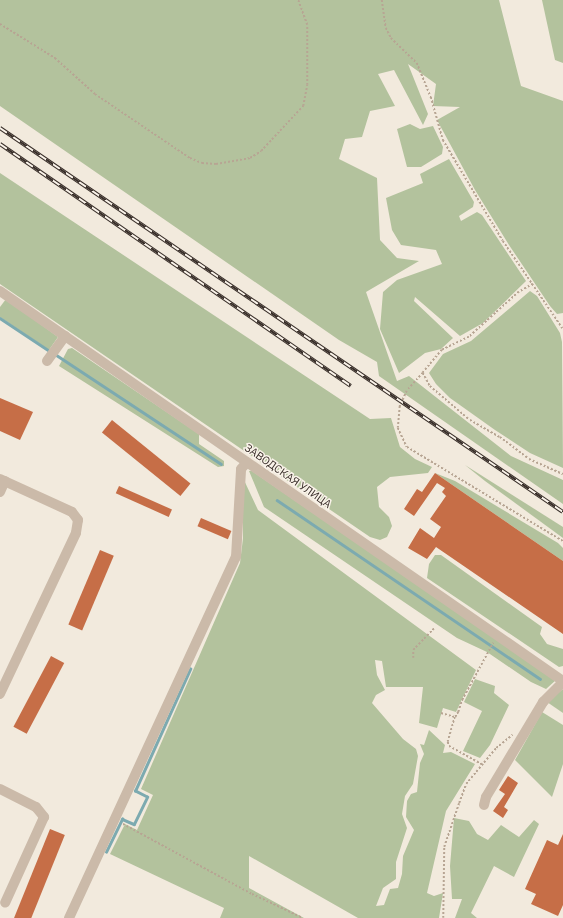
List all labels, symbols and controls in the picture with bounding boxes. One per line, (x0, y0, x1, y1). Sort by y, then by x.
street label: ЗАВОДСКАЯ УЛИЦА (242, 441, 334, 511)

